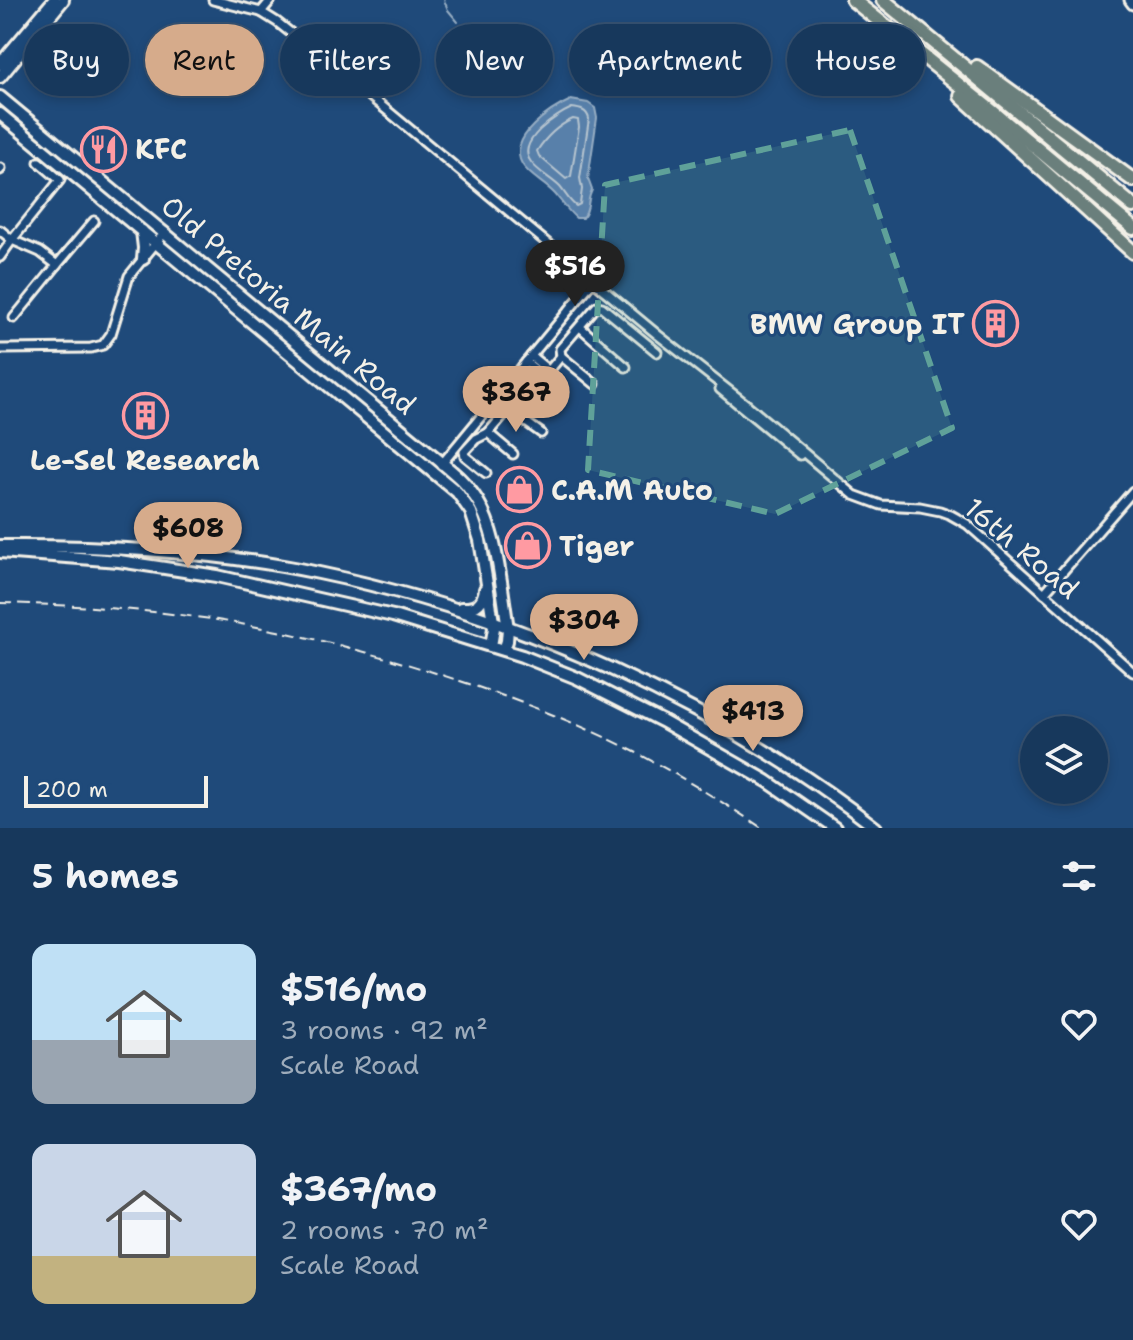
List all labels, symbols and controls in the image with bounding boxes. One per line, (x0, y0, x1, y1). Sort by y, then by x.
chip: Buy (24, 24, 129, 96)
chip: Rent (145, 24, 264, 96)
chip: Filters (280, 24, 420, 96)
chip: New (436, 24, 553, 96)
chip: Apartment (569, 24, 771, 96)
chip: House (787, 24, 925, 96)
restaurant icon: KFC (80, 125, 128, 173)
place label: KFC (135, 130, 187, 168)
street label: Old Pretoria Main Road (153, 187, 425, 423)
pin: $516 (528, 240, 622, 308)
text: $516 (544, 248, 606, 283)
building icon: BMW Group IT (972, 300, 1020, 348)
place label: BMW Group IT (750, 305, 966, 343)
pin: $367 (469, 366, 563, 434)
text: $367 (481, 374, 551, 409)
building icon: Le-Sel Research (121, 392, 169, 440)
place label: Le-Sel Research (30, 441, 260, 479)
shop icon: C.A.M Auto (496, 466, 544, 514)
place label: C.A.M Auto (551, 471, 713, 509)
street label: 16th Road (957, 489, 1087, 607)
pin: $608 (141, 502, 235, 570)
text: $608 (152, 510, 224, 545)
shop icon: Tiger (504, 522, 552, 570)
place label: Tiger (559, 527, 634, 565)
pin: $304 (537, 594, 631, 662)
text: $304 (548, 602, 620, 637)
pin: $413 (706, 685, 800, 753)
text: $413 (721, 693, 785, 728)
map controls (1020, 716, 1108, 804)
button: layers (1020, 716, 1108, 804)
scale bar (24, 772, 208, 808)
text: 200 m (36, 775, 108, 804)
text: 5 homes (32, 853, 179, 899)
icon: filters (1057, 854, 1101, 898)
text: $516/mo (280, 966, 427, 1012)
icon: home (96, 976, 192, 1072)
icon: heart (1057, 1002, 1101, 1046)
text: 3 rooms · 92 m² (280, 1012, 488, 1047)
text: Scale Road (280, 1047, 419, 1082)
text: $367/mo (280, 1166, 437, 1212)
icon: home (96, 1176, 192, 1272)
icon: heart (1057, 1202, 1101, 1246)
text: 2 rooms · 70 m² (280, 1212, 489, 1247)
text: Scale Road (280, 1247, 419, 1282)

